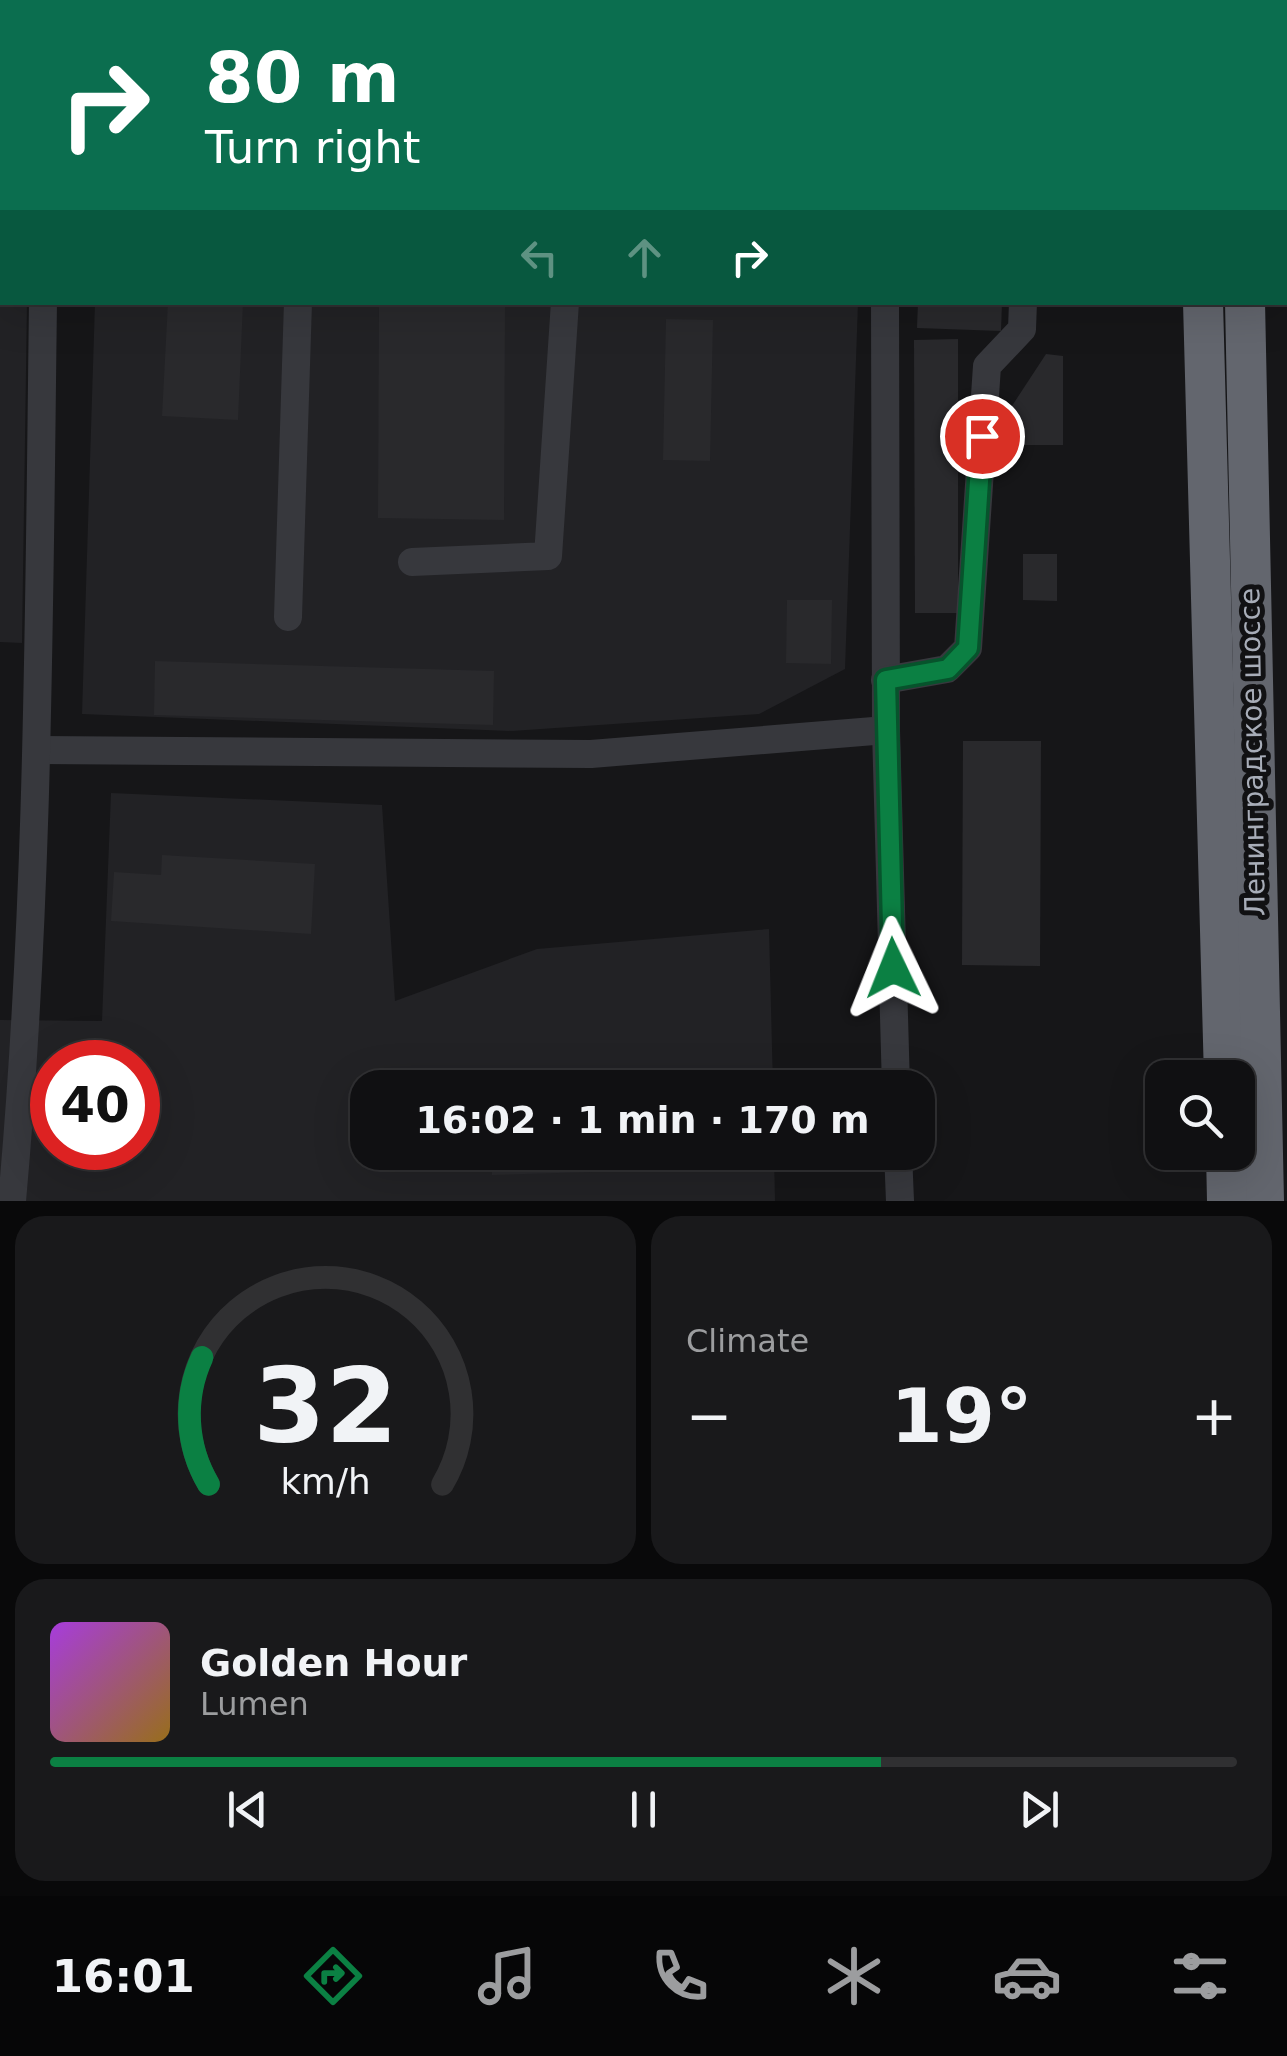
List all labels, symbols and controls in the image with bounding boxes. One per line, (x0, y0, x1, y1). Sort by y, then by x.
text: 80 m (205, 37, 400, 119)
icon: right (40, 40, 170, 170)
text: Turn right (205, 121, 420, 174)
icon: left (512, 230, 567, 285)
icon: ahead (617, 230, 672, 285)
icon: right (722, 230, 777, 285)
pin (940, 394, 1025, 479)
icon: arrive (955, 409, 1010, 464)
street label: Ленинградское шоссе (1233, 588, 1272, 916)
position arrow (841, 916, 945, 1020)
speed limit sign: 40 (30, 1040, 160, 1170)
map controls (1145, 1060, 1255, 1170)
button: search (1145, 1060, 1255, 1170)
text: 16:02 · 1 min · 170 m (415, 1098, 870, 1142)
text: Climate (686, 1322, 809, 1360)
text: 32 (253, 1345, 398, 1467)
text: 19° (891, 1372, 1032, 1460)
text: − (686, 1384, 732, 1448)
text: + (1191, 1384, 1237, 1448)
text: km/h (280, 1461, 371, 1502)
text: Golden Hour (200, 1641, 467, 1685)
text: Lumen (200, 1685, 309, 1723)
icon: previous (220, 1782, 275, 1837)
icon: pause (616, 1782, 671, 1837)
icon: next (1012, 1782, 1067, 1837)
icon: directions (298, 1941, 368, 2011)
icon: music (472, 1941, 542, 2011)
icon: phone (645, 1941, 715, 2011)
icon: climate (819, 1941, 889, 2011)
icon: car (992, 1941, 1062, 2011)
icon: filters (1165, 1941, 1235, 2011)
text: 16:01 (52, 1950, 195, 2003)

